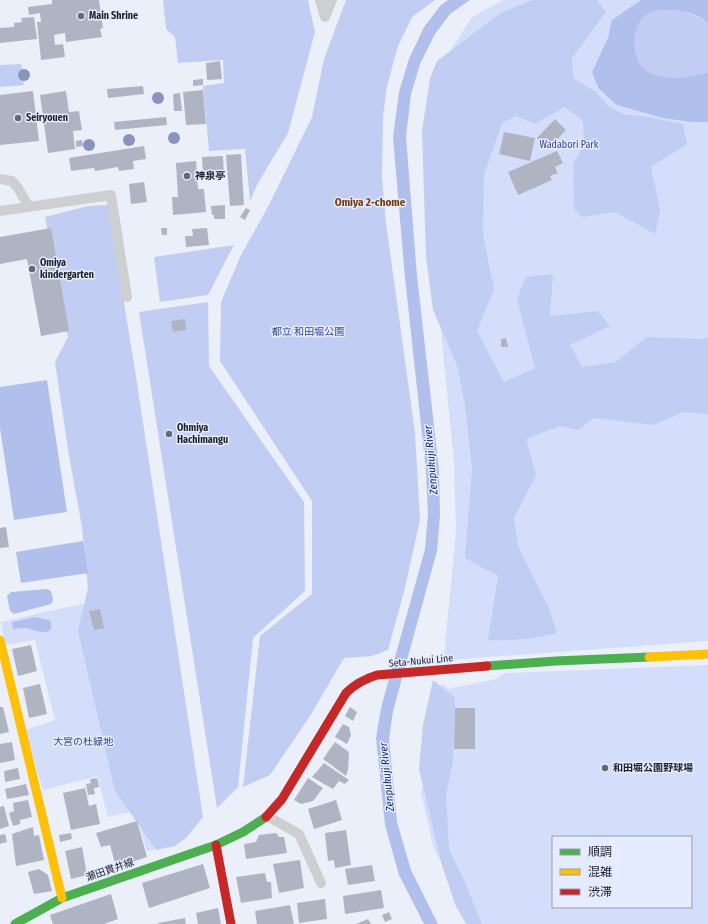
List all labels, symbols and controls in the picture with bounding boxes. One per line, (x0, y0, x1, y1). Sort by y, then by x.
place label: Main Shrine (89, 10, 138, 22)
marker: Main Shrine (76, 11, 86, 21)
place label: Seiryouen (26, 112, 68, 124)
marker: Seiryouen (13, 113, 23, 123)
park label: Wadabori Park (539, 139, 599, 151)
place label: 神泉亭 (195, 170, 225, 182)
marker: 神泉亭 (182, 171, 192, 181)
district label: Omiya 2-chome (335, 196, 406, 209)
place label: Omiya kindergarten (40, 257, 94, 281)
marker: Omiya kindergarten (27, 264, 37, 274)
park label: 都立 和田堀公園 (272, 326, 344, 338)
place label: Ohmiya Hachimangu (177, 422, 228, 446)
water label: Zenpukuji River (421, 424, 441, 496)
marker: Ohmiya Hachimangu (164, 429, 174, 439)
street label: Seta-Nukui Line (388, 652, 454, 670)
park label: 大宮の杜緑地 (53, 736, 114, 748)
water label: Zenpukuji River (377, 741, 397, 813)
place label: 和田堀公園野球場 (613, 762, 693, 774)
marker: 和田堀公園野球場 (600, 763, 610, 773)
legend (552, 836, 692, 908)
text: 順調 (588, 845, 612, 859)
street label: 瀬田貫井線 (84, 856, 136, 884)
text: 混雑 (588, 865, 612, 879)
text: 渋滞 (588, 885, 612, 899)

